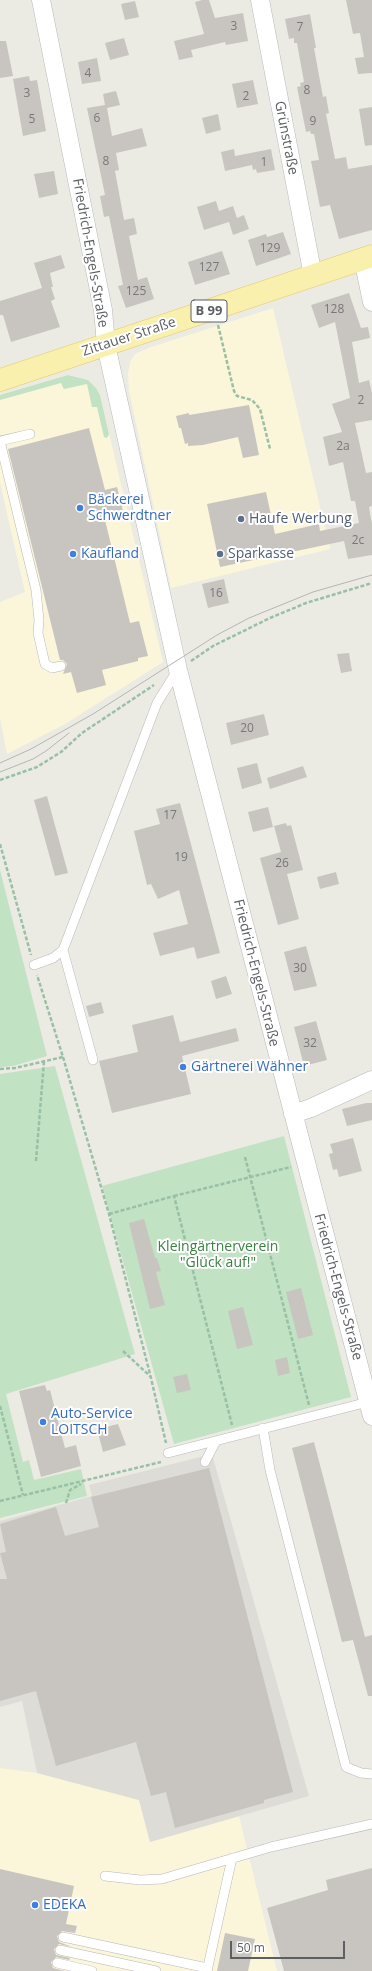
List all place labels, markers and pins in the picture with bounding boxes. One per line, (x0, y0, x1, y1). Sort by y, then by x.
place label: Bäckerei Schwerdtner (88, 492, 171, 524)
marker: Bäckerei Schwerdtner (75, 503, 85, 513)
place label: Haufe Werbung (249, 511, 352, 527)
marker: Haufe Werbung (236, 514, 246, 524)
place label: Kaufland (81, 546, 139, 562)
place label: Sparkasse (228, 546, 294, 562)
marker: Kaufland (68, 549, 78, 559)
marker: Sparkasse (215, 549, 225, 559)
place label: Gärtnerei Wähner (191, 1059, 308, 1075)
marker: Gärtnerei Wähner (178, 1062, 188, 1072)
place label: Auto-Service LOITSCH (51, 1406, 133, 1438)
marker: Auto-Service LOITSCH (38, 1417, 48, 1427)
place label: EDEKA (43, 1897, 86, 1913)
marker: EDEKA (30, 1900, 40, 1910)

